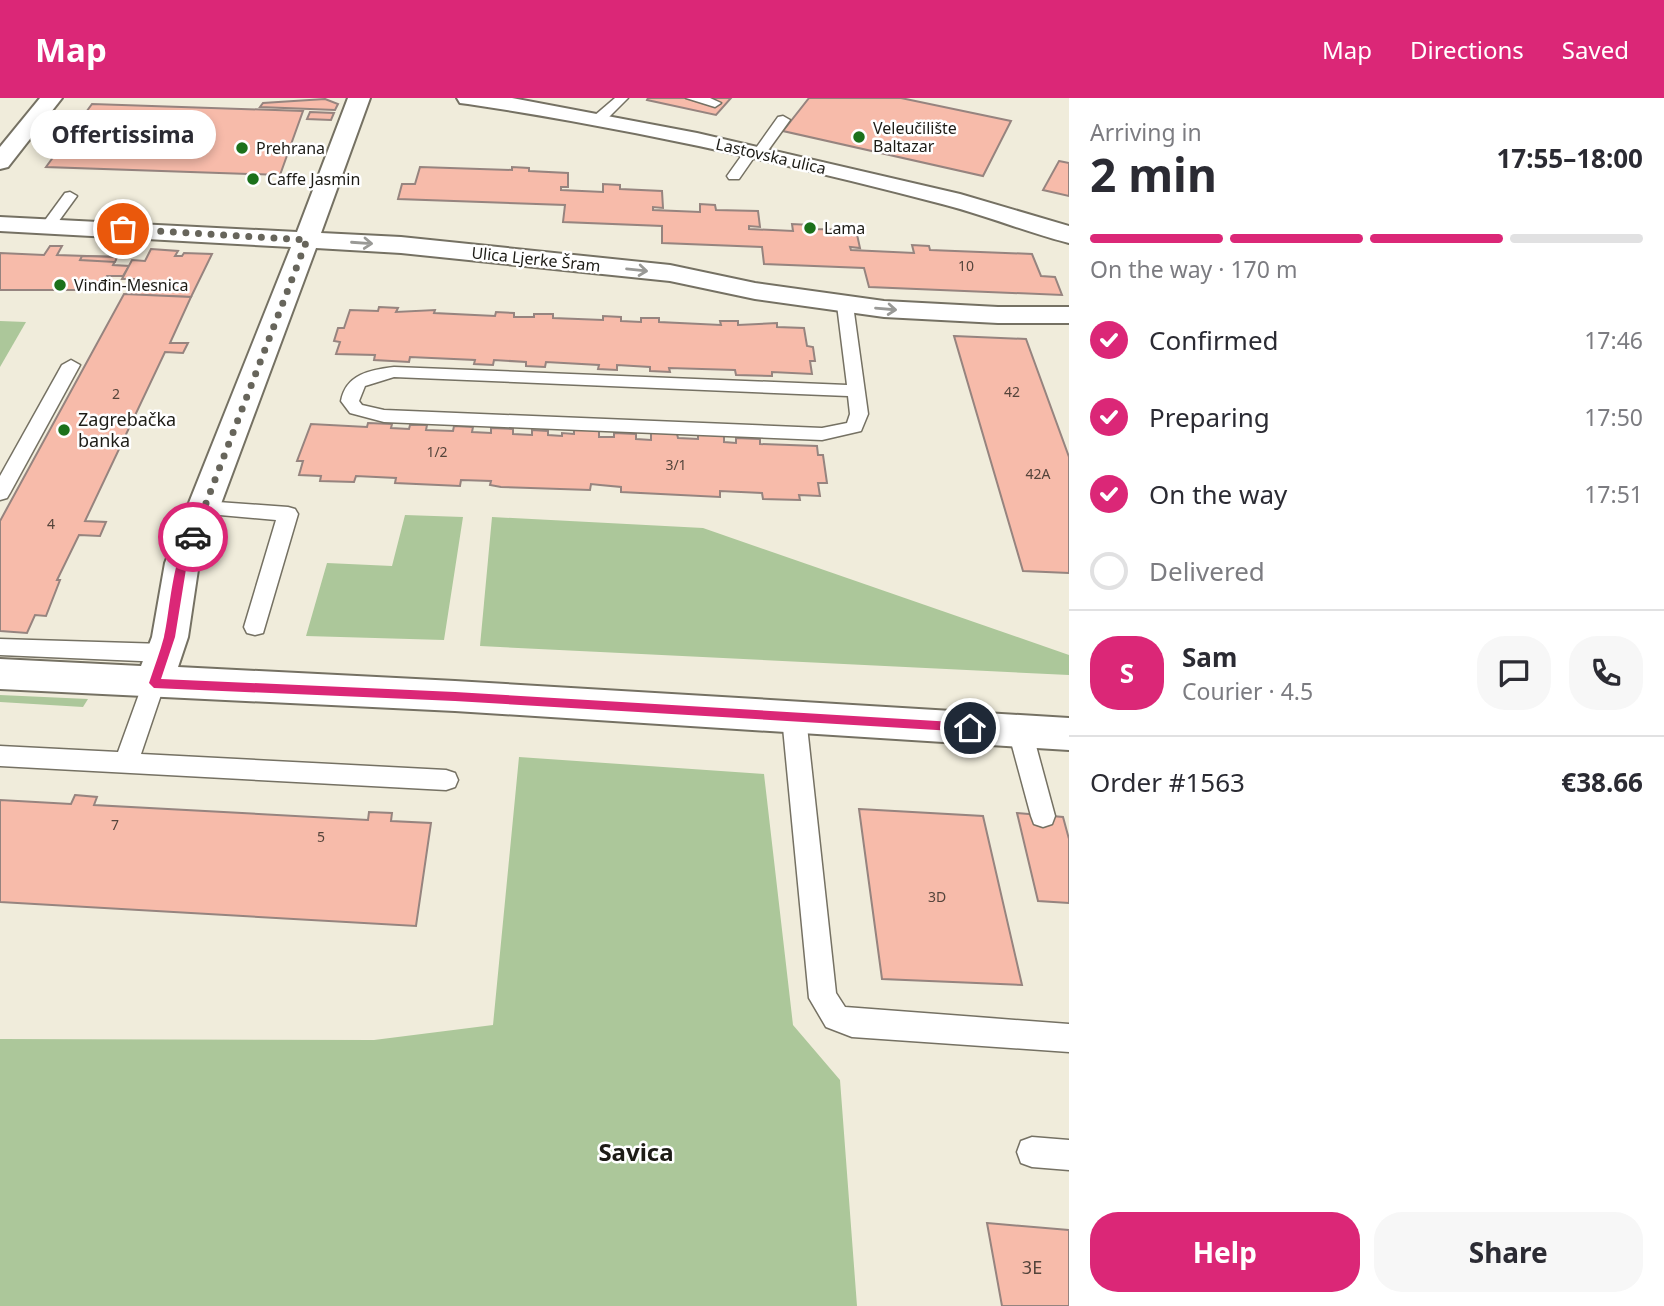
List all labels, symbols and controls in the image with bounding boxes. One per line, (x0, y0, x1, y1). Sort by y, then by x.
text: Map (35, 27, 107, 72)
text: Map (1322, 33, 1372, 66)
text: Directions (1410, 33, 1524, 66)
text: Saved (1562, 33, 1629, 66)
callout: Offertissima (30, 110, 216, 159)
text: Arriving in (1090, 116, 1202, 148)
place label: Veleučilište Baltazar (873, 117, 957, 157)
text: Offertissima (52, 118, 195, 150)
marker: Veleučilište Baltazar (851, 129, 867, 145)
street label: Lastovska ulica (714, 133, 828, 179)
place label: Prehrana (256, 137, 325, 159)
marker: Prehrana (234, 140, 250, 156)
text: 17:55–18:00 (1496, 140, 1643, 176)
text: 2 min (1090, 143, 1217, 205)
place label: Caffe Jasmin (267, 168, 360, 190)
marker: Caffe Jasmin (245, 171, 261, 187)
pin (93, 199, 153, 259)
icon: bag (104, 210, 142, 248)
place label: Lama (824, 217, 865, 239)
marker: Lama (802, 220, 818, 236)
one-way arrow (350, 237, 373, 250)
street label: Ulica Ljerke Šram (470, 241, 602, 277)
text: On the way · 170 m (1090, 253, 1297, 285)
house number: 10 (958, 256, 974, 275)
one-way arrow (625, 263, 648, 276)
place label: Vinđin-Mesnica (74, 274, 189, 296)
marker: Vinđin-Mesnica (52, 277, 68, 293)
one-way arrow (874, 303, 896, 316)
icon: check (1090, 321, 1128, 359)
text: Confirmed (1149, 322, 1279, 358)
text: 17:46 (1584, 324, 1643, 356)
house number: 42 (1004, 382, 1020, 401)
house number: 2 (112, 384, 120, 403)
icon: check (1090, 398, 1128, 436)
text: Preparing (1149, 399, 1270, 435)
text: 17:50 (1584, 401, 1643, 433)
place label: Zagrebačka banka (78, 407, 176, 452)
marker: Zagrebačka banka (56, 422, 72, 438)
house number: 1/2 (426, 442, 448, 461)
house number: 3/1 (665, 455, 687, 474)
house number: 42A (1026, 464, 1051, 483)
icon: check (1090, 475, 1128, 513)
text: On the way (1149, 476, 1287, 512)
text: 17:51 (1584, 478, 1643, 510)
courier (158, 502, 228, 572)
house number: 4 (47, 514, 55, 533)
icon: car (174, 518, 212, 556)
text: Delivered (1149, 553, 1265, 589)
button: chat (1477, 636, 1551, 710)
button: phone (1569, 636, 1643, 710)
text: Sam (1182, 639, 1237, 675)
text: S (1120, 655, 1134, 691)
text: Courier · 4.5 (1182, 675, 1313, 707)
pin (940, 698, 1000, 758)
icon: home (951, 709, 989, 747)
text: Order #1563 (1090, 764, 1245, 800)
text: €38.66 (1561, 764, 1643, 800)
house number: 7 (111, 815, 119, 834)
house number: 5 (317, 827, 325, 846)
house number: 3D (928, 887, 946, 906)
district label: Savica (598, 1135, 674, 1168)
button: Help (1090, 1212, 1360, 1292)
button: Share (1374, 1212, 1643, 1292)
house number: 3E (1022, 1255, 1042, 1279)

